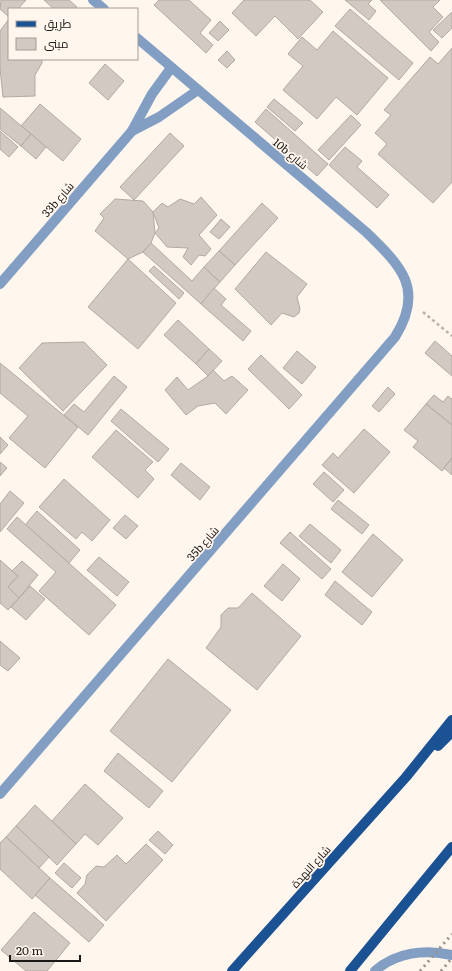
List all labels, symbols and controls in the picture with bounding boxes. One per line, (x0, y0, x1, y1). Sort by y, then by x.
legend (8, 8, 138, 60)
text: طريق (44, 14, 72, 32)
text: مبنى (44, 34, 69, 52)
street label: 10b شارع (269, 134, 312, 173)
street label: 33b شارع (37, 178, 78, 221)
street label: 35b شارع (182, 522, 222, 565)
street label: شارع النهدة (287, 841, 334, 891)
scale bar (10, 937, 80, 963)
text: 20 m (16, 941, 43, 959)

